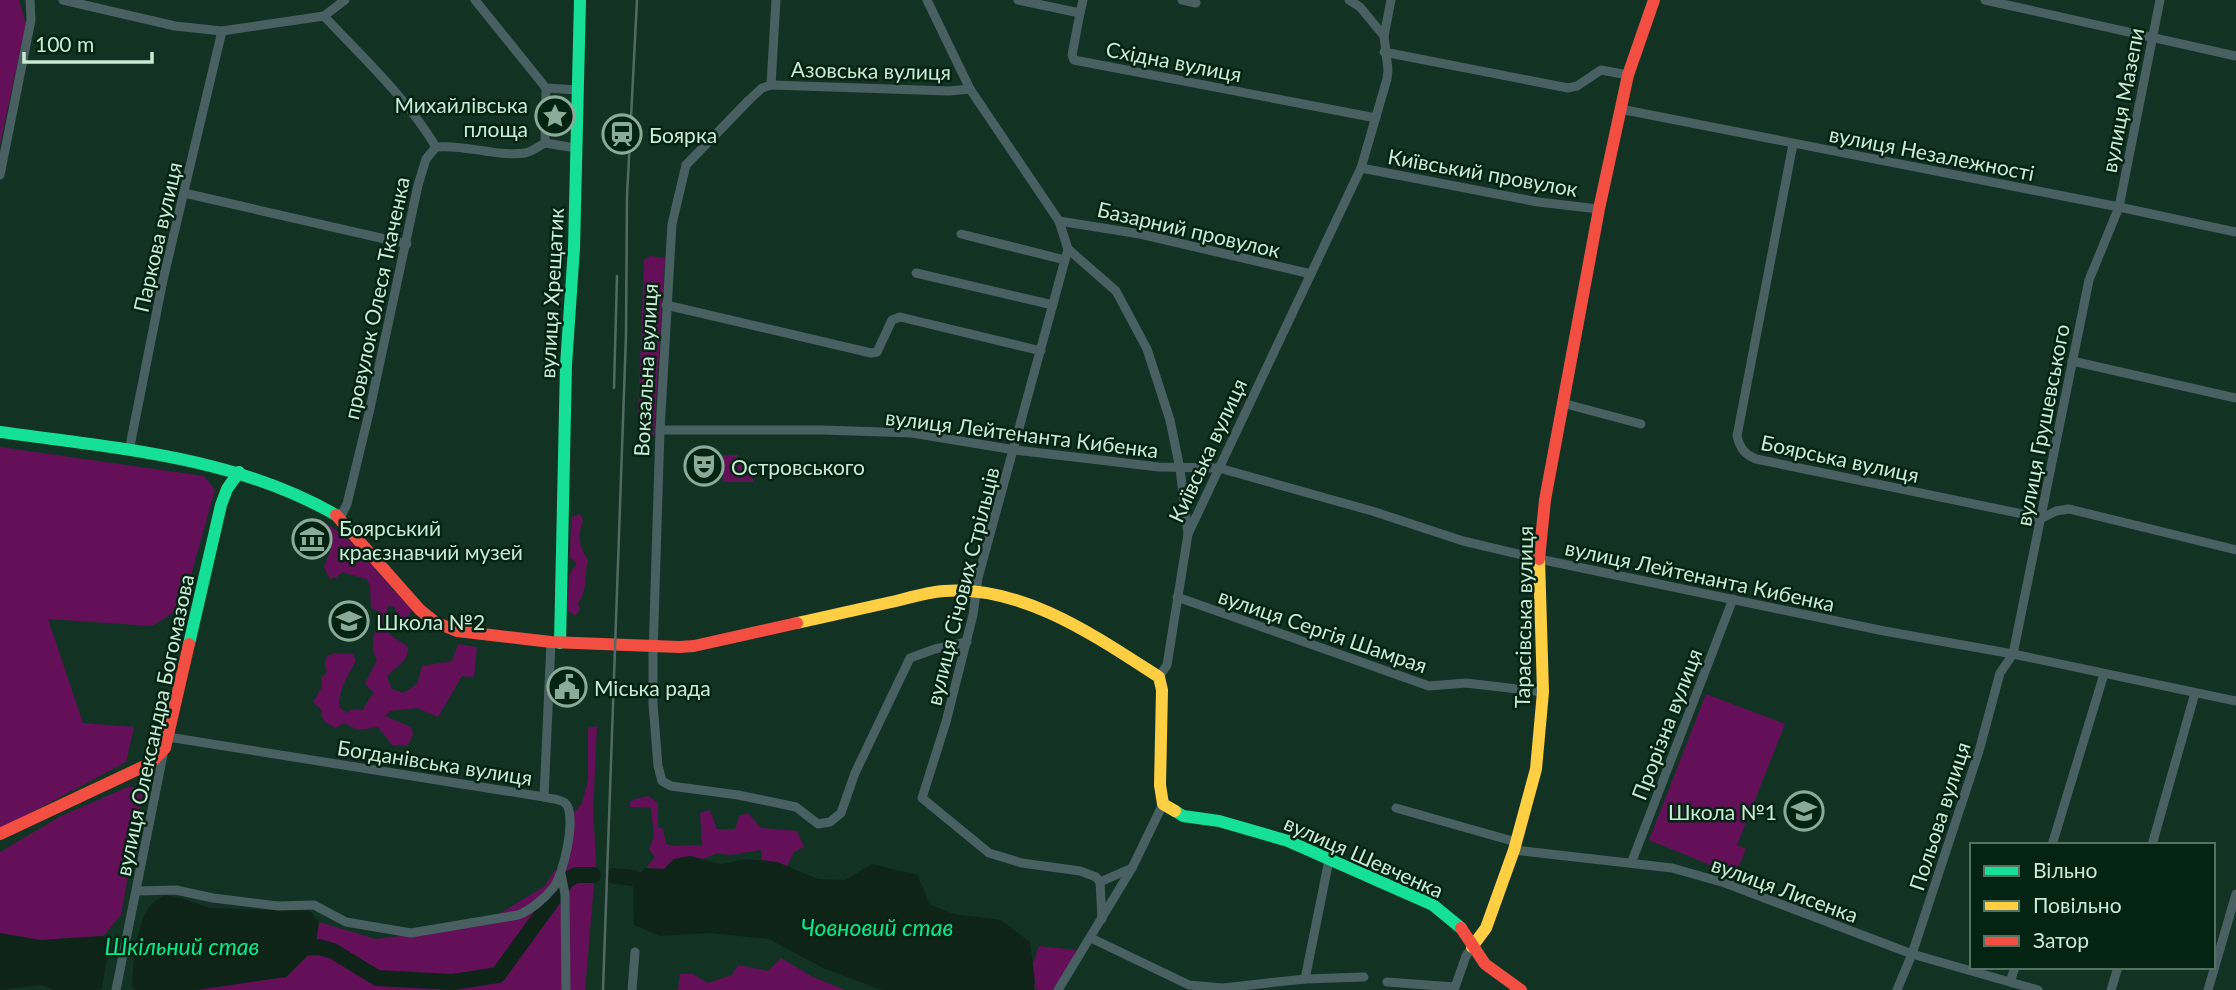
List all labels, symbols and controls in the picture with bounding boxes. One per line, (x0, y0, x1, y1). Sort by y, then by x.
scale bar (24, 21, 152, 65)
street label: вулиця Мазепи (2096, 26, 2148, 174)
text: 100 m (35, 31, 94, 56)
street label: Східна вулиця (1104, 36, 1244, 86)
street label: Азовська вулиця (791, 56, 951, 84)
place label: Михайлівська площа (394, 92, 528, 141)
place icon: Михайлівська площа (534, 95, 576, 137)
station icon: Боярка (601, 113, 643, 155)
street label: вулиця Незалежності (1827, 121, 2037, 185)
place label: Боярка (649, 122, 717, 147)
street label: Київський провулок (1386, 143, 1580, 201)
street label: Паркова вулиця (128, 159, 186, 315)
street label: провулок Олеся Ткаченка (338, 174, 414, 422)
street label: Базарний провулок (1095, 196, 1283, 262)
street label: вулиця Хрещатик (534, 207, 568, 379)
street label: Вокзальна вулиця (628, 283, 662, 457)
street label: вулиця Грушевського (2010, 322, 2074, 528)
street label: Київська вулиця (1163, 374, 1251, 526)
street label: вулиця Лейтенанта Кибенка (884, 404, 1160, 462)
street label: Боярська вулиця (1759, 429, 1921, 487)
theatre icon: Островського (683, 445, 725, 487)
place label: Островського (731, 454, 865, 479)
street label: вулиця Січових Стрільців (920, 464, 1004, 708)
place label: Боярський краєзнавчий музей (339, 515, 523, 564)
museum icon: Боярський краєзнавчий музей (291, 518, 333, 560)
street label: Тарасівська вулиця (1509, 526, 1537, 708)
street label: вулиця Лейтенанта Кибенка (1563, 534, 1837, 616)
street label: вулиця Олександра Богомазова (110, 572, 198, 878)
street label: вулиця Сергія Шамрая (1215, 583, 1431, 677)
school or university icon: Школа №2 (328, 600, 370, 642)
place label: Школа №2 (376, 609, 485, 634)
street label: Прорізна вулиця (1626, 645, 1706, 803)
public building icon: Міська рада (546, 666, 588, 708)
place label: Міська рада (594, 675, 711, 700)
street label: Богданівська вулиця (336, 734, 534, 790)
street label: Польова вулиця (1903, 739, 1975, 893)
school or university icon: Школа №1 (1783, 790, 1825, 832)
place label: Школа №1 (1668, 799, 1777, 824)
street label: вулиця Шевченка (1281, 810, 1447, 902)
legend (1970, 843, 2215, 969)
street label: вулиця Лисенка (1708, 851, 1862, 927)
text: Вільно (2033, 857, 2098, 882)
text: Повільно (2033, 892, 2122, 917)
water label: Човновий став (801, 913, 953, 941)
text: Затор (2033, 927, 2089, 952)
water label: Шкільний став (104, 932, 260, 960)

